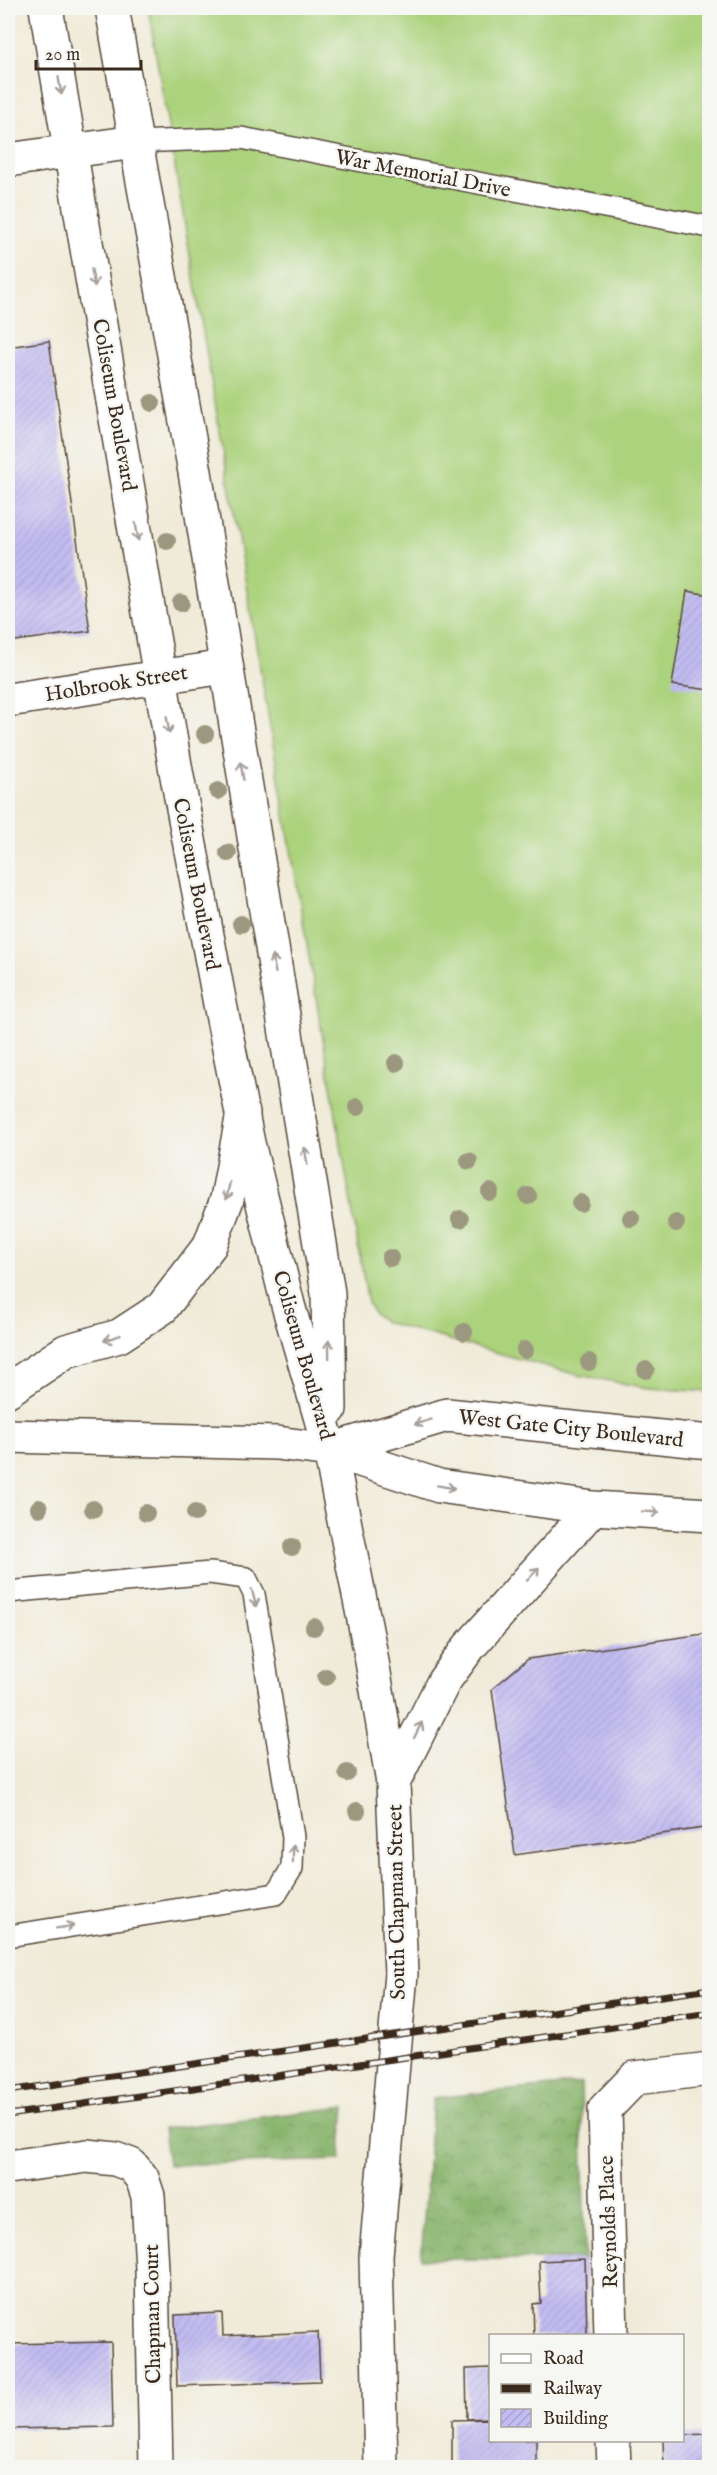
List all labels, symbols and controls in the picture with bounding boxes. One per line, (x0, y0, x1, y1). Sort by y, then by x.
scale bar (36, 33, 141, 71)
text: 20 m (45, 44, 80, 67)
one-way arrow (55, 76, 66, 95)
street label: War Memorial Drive (333, 144, 513, 205)
one-way arrow (88, 268, 99, 287)
street label: Coliseum Boulevard (85, 317, 142, 495)
one-way arrow (131, 522, 142, 542)
street label: Holbrook Street (43, 660, 190, 709)
one-way arrow (163, 714, 174, 734)
one-way arrow (237, 762, 248, 782)
street label: Coliseum Boulevard (166, 796, 226, 973)
one-way arrow (268, 954, 279, 974)
one-way arrow (300, 1147, 311, 1166)
one-way arrow (222, 1181, 234, 1200)
street label: Coliseum Boulevard (265, 1268, 340, 1444)
one-way arrow (103, 1333, 122, 1344)
one-way arrow (323, 1340, 335, 1360)
street label: West Gate City Boulevard (457, 1404, 686, 1455)
one-way arrow (413, 1417, 432, 1428)
one-way arrow (435, 1482, 455, 1493)
one-way arrow (641, 1507, 660, 1518)
one-way arrow (526, 1566, 540, 1581)
one-way arrow (248, 1588, 260, 1607)
one-way arrow (413, 1721, 424, 1739)
street label: South Chapman Street (382, 1804, 413, 2000)
one-way arrow (287, 1844, 298, 1864)
one-way arrow (55, 1921, 75, 1932)
street label: Reynolds Place (594, 2155, 625, 2289)
street label: Chapman Court (139, 2244, 168, 2384)
legend (489, 2334, 684, 2442)
text: Road (543, 2348, 584, 2371)
text: Railway (543, 2378, 602, 2401)
text: Building (543, 2408, 608, 2431)

